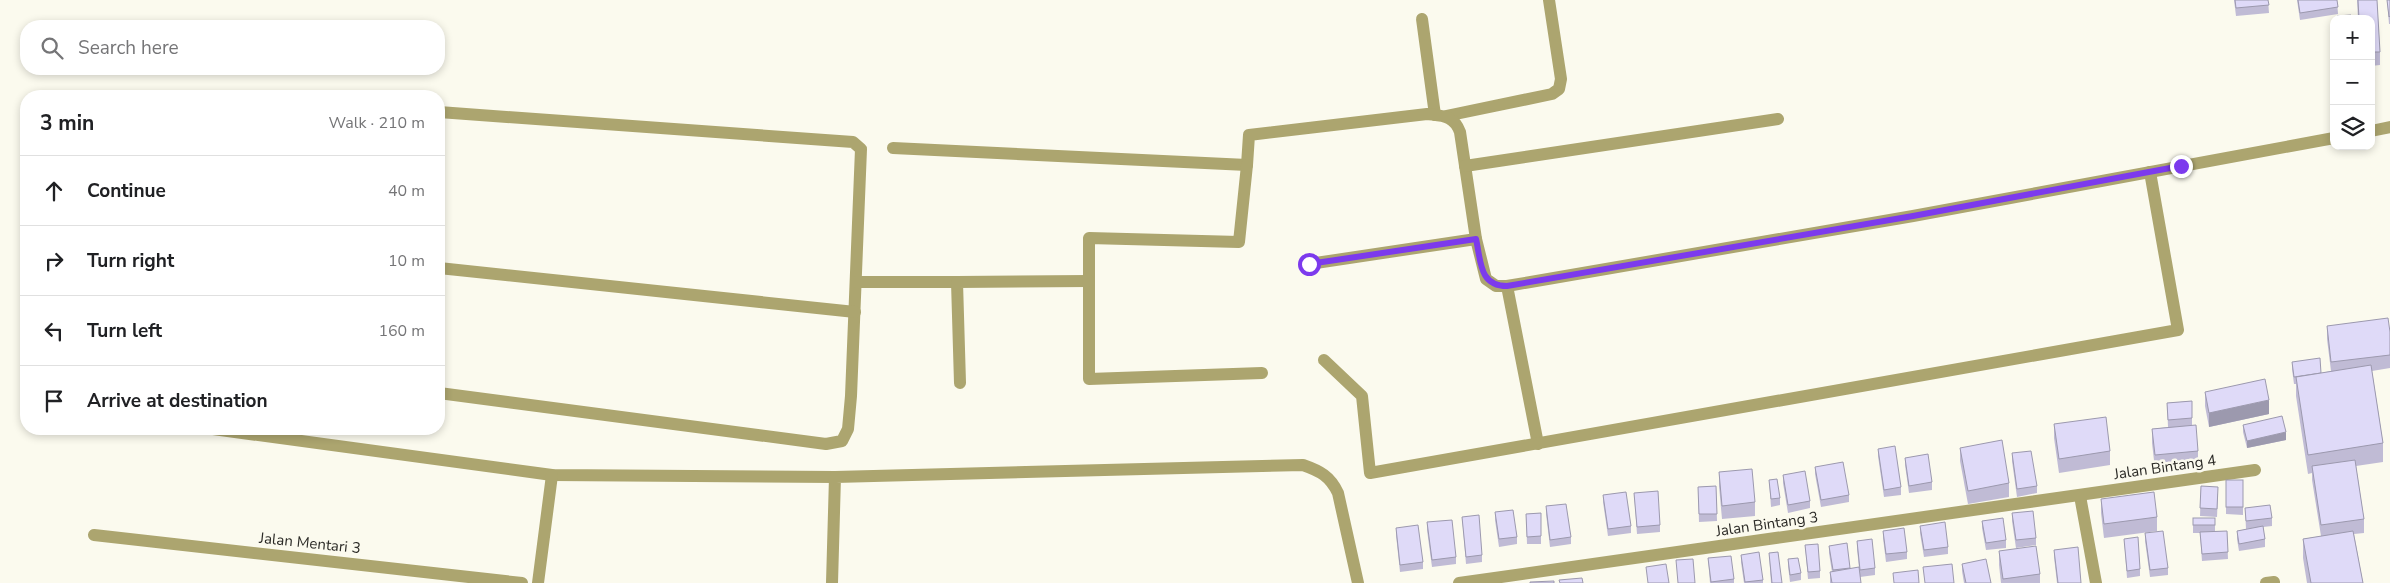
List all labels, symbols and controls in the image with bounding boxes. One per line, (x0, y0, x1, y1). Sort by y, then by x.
map controls (2330, 15, 2375, 150)
button: + (2330, 15, 2375, 60)
search box (20, 20, 445, 75)
icon: search (38, 34, 66, 62)
text: Search here (78, 35, 179, 61)
button: − (2330, 60, 2375, 105)
button: layers (2330, 105, 2375, 150)
text: 3 min (40, 109, 94, 137)
text: Walk · 210 m (329, 112, 425, 134)
route end (2170, 155, 2193, 178)
icon: ahead (40, 177, 68, 205)
text: Continue (87, 178, 166, 204)
text: 40 m (388, 180, 425, 202)
icon: right (40, 247, 68, 275)
text: Turn right (87, 248, 174, 274)
text: 10 m (388, 250, 425, 272)
route start (1298, 253, 1321, 276)
icon: left (40, 317, 68, 345)
text: Turn left (87, 318, 162, 344)
text: 160 m (378, 320, 425, 342)
icon: arrive (40, 387, 68, 415)
text: Arrive at destination (87, 388, 268, 414)
street label: Jalan Bintang 4 (2112, 450, 2217, 484)
street label: Jalan Bintang 3 (1714, 507, 1819, 541)
street label: Jalan Mentari 3 (257, 528, 362, 558)

